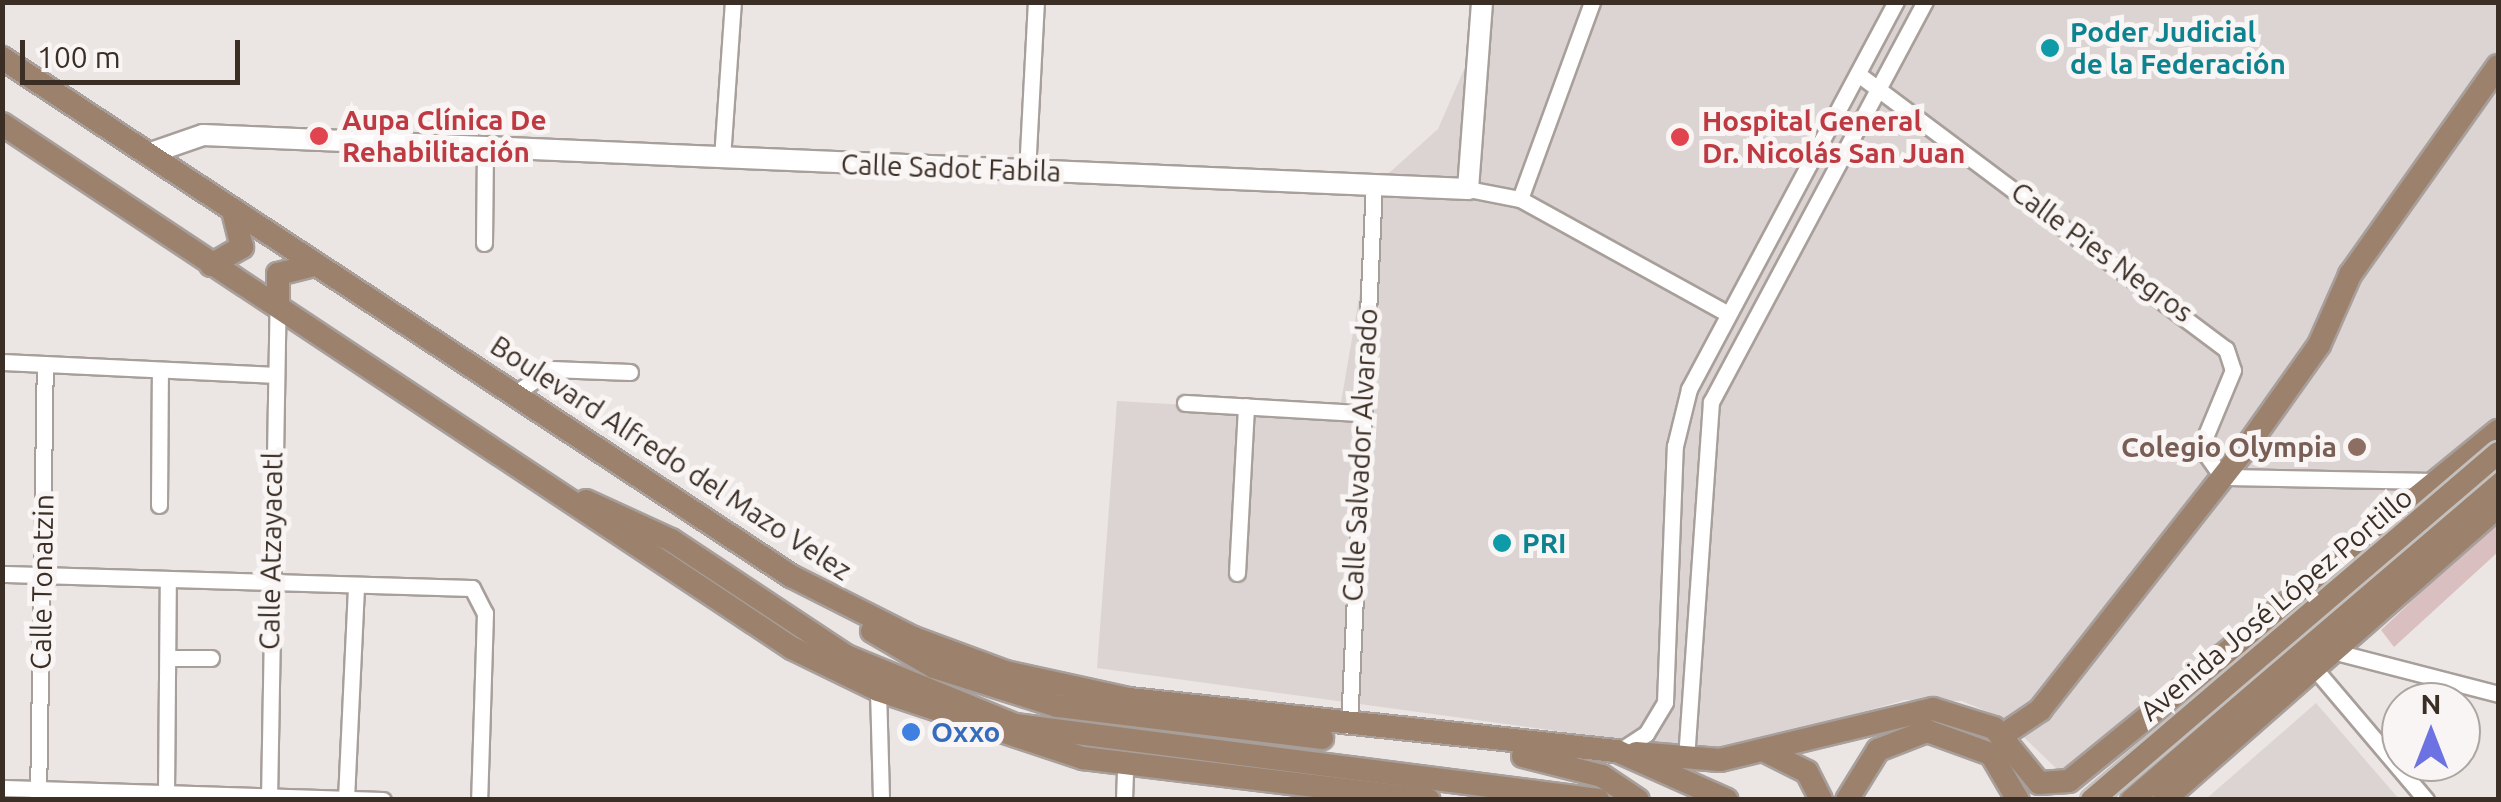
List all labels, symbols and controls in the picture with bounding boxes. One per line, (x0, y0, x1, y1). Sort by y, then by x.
place label: Poder Judicial de la Federación (2070, 15, 2286, 81)
scale bar (25, 20, 245, 82)
marker: Poder Judicial de la Federación (2039, 37, 2061, 59)
text: 100 m (37, 40, 121, 74)
place label: Aupa Clínica De Rehabilitación (342, 103, 547, 169)
place label: Hospital General Dr. Nicolás San Juan (1702, 104, 1965, 170)
marker: Aupa Clínica De Rehabilitación (306, 123, 332, 149)
marker: Hospital General Dr. Nicolás San Juan (1667, 124, 1693, 150)
street label: Calle Sadot Fabila (840, 147, 1062, 189)
street label: Calle Pies Negros (2005, 175, 2199, 329)
street label: Calle Salvador Alvarado (1336, 308, 1384, 602)
street label: Boulevard Alfredo del Mazo Velez (484, 329, 858, 587)
place label: Colegio Olympia (2121, 430, 2337, 464)
marker: Colegio Olympia (2346, 436, 2368, 458)
street label: Calle Atzayacatl (252, 452, 290, 650)
street label: Avenida José López Portillo (2133, 480, 2419, 728)
street label: Calle Tonatzin (24, 494, 60, 670)
place label: PRI (1522, 526, 1567, 560)
marker: PRI (1491, 532, 1513, 554)
north arrow (2381, 682, 2481, 782)
text: N (2421, 688, 2441, 719)
place label: Oxxo (931, 715, 1000, 749)
marker: Oxxo (900, 721, 922, 743)

